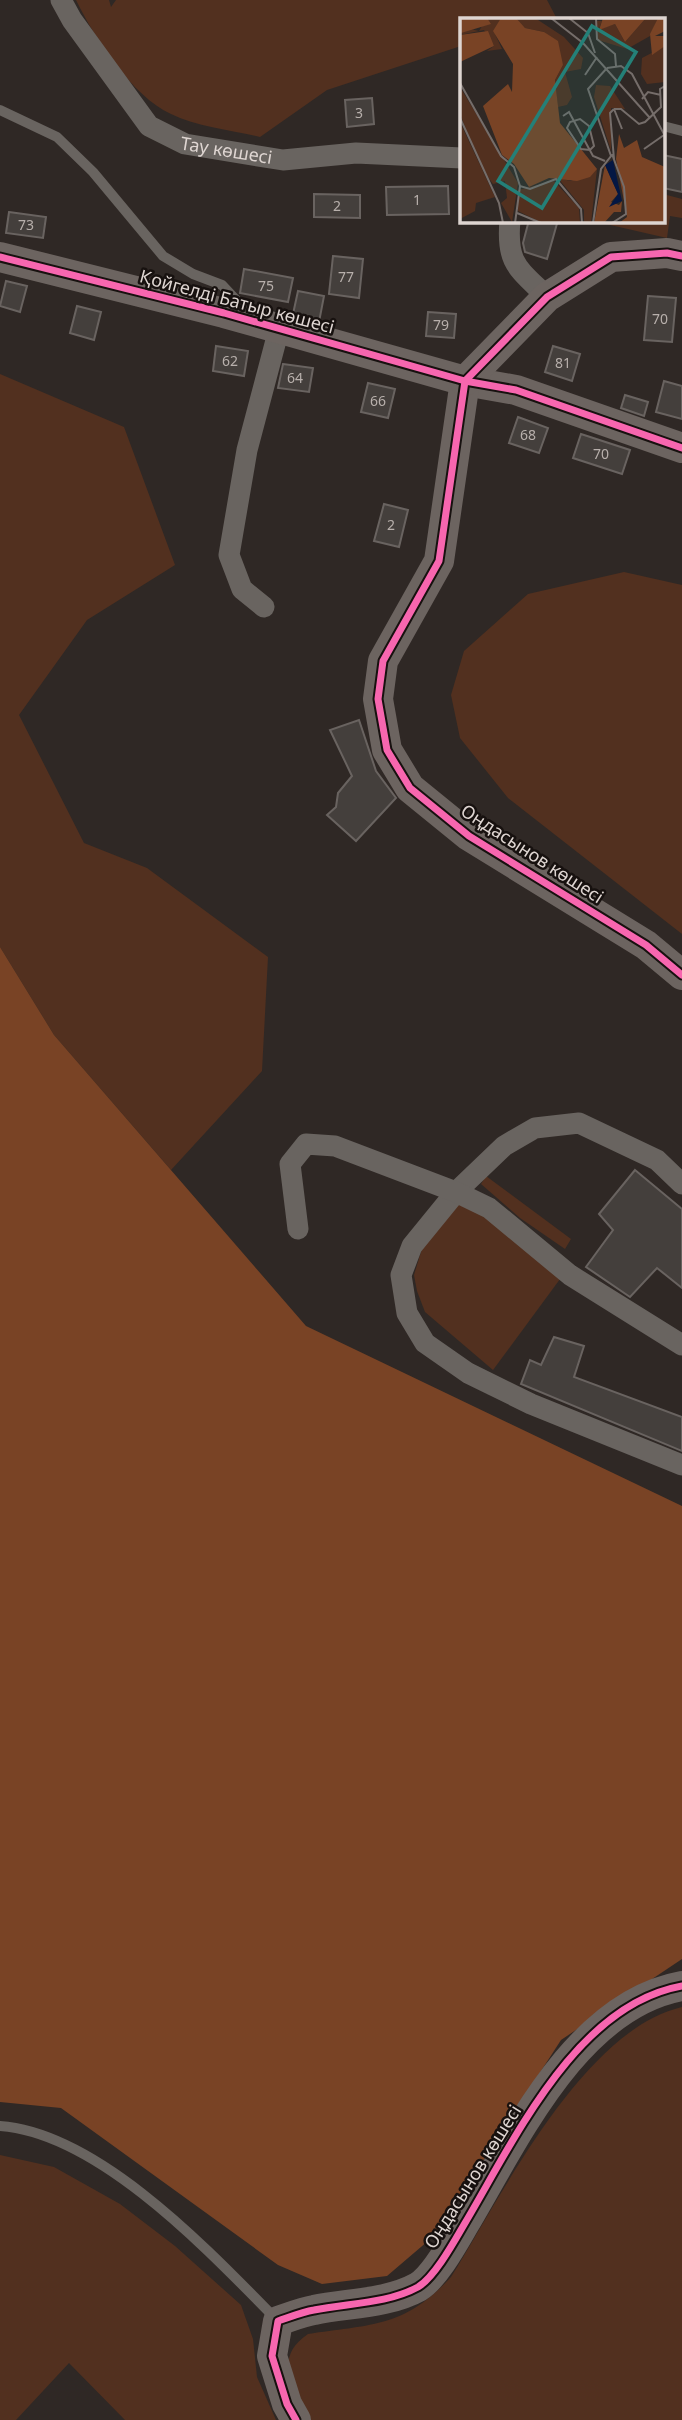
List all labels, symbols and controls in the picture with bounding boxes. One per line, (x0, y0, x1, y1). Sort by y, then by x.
inset map (460, 18, 664, 222)
house number: 3 (355, 103, 363, 122)
street label: Тау көшесі (179, 130, 274, 169)
house number: 1 (413, 190, 421, 209)
house number: 2 (333, 196, 341, 215)
house number: 73 (18, 215, 34, 234)
street label: Қойгелді Батыр көшесі (137, 263, 337, 339)
house number: 77 (338, 267, 354, 286)
house number: 75 (258, 276, 274, 295)
house number: 70 (652, 309, 668, 328)
house number: 79 (433, 315, 449, 334)
house number: 62 (222, 351, 238, 370)
house number: 81 (555, 353, 571, 372)
house number: 64 (287, 368, 303, 387)
house number: 66 (370, 391, 386, 410)
house number: 68 (520, 425, 536, 444)
house number: 70 (593, 444, 609, 463)
house number: 2 (387, 515, 395, 534)
street label: Оңдасынов көшесі (457, 798, 608, 908)
street label: Оңдасынов көшесі (418, 2100, 526, 2253)

